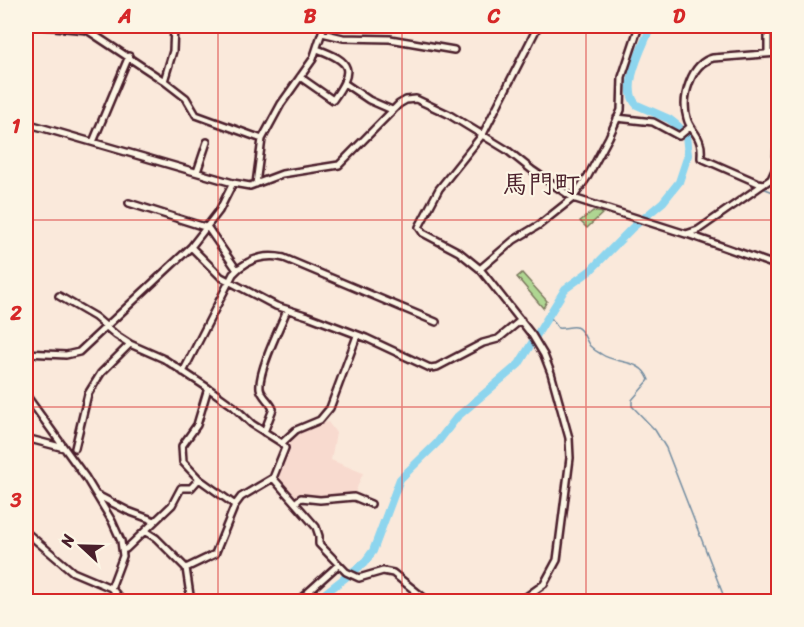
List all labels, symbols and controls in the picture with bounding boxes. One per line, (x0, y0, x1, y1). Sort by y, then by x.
text: A (117, 0, 132, 34)
text: B (304, 0, 317, 34)
text: C (487, 0, 501, 34)
text: D (673, 0, 686, 34)
text: 1 (12, 109, 21, 144)
district label: 馬門町 (502, 161, 580, 207)
text: 2 (9, 296, 22, 331)
text: 3 (10, 483, 22, 518)
north arrow (51, 516, 111, 576)
text: N (52, 529, 83, 552)

